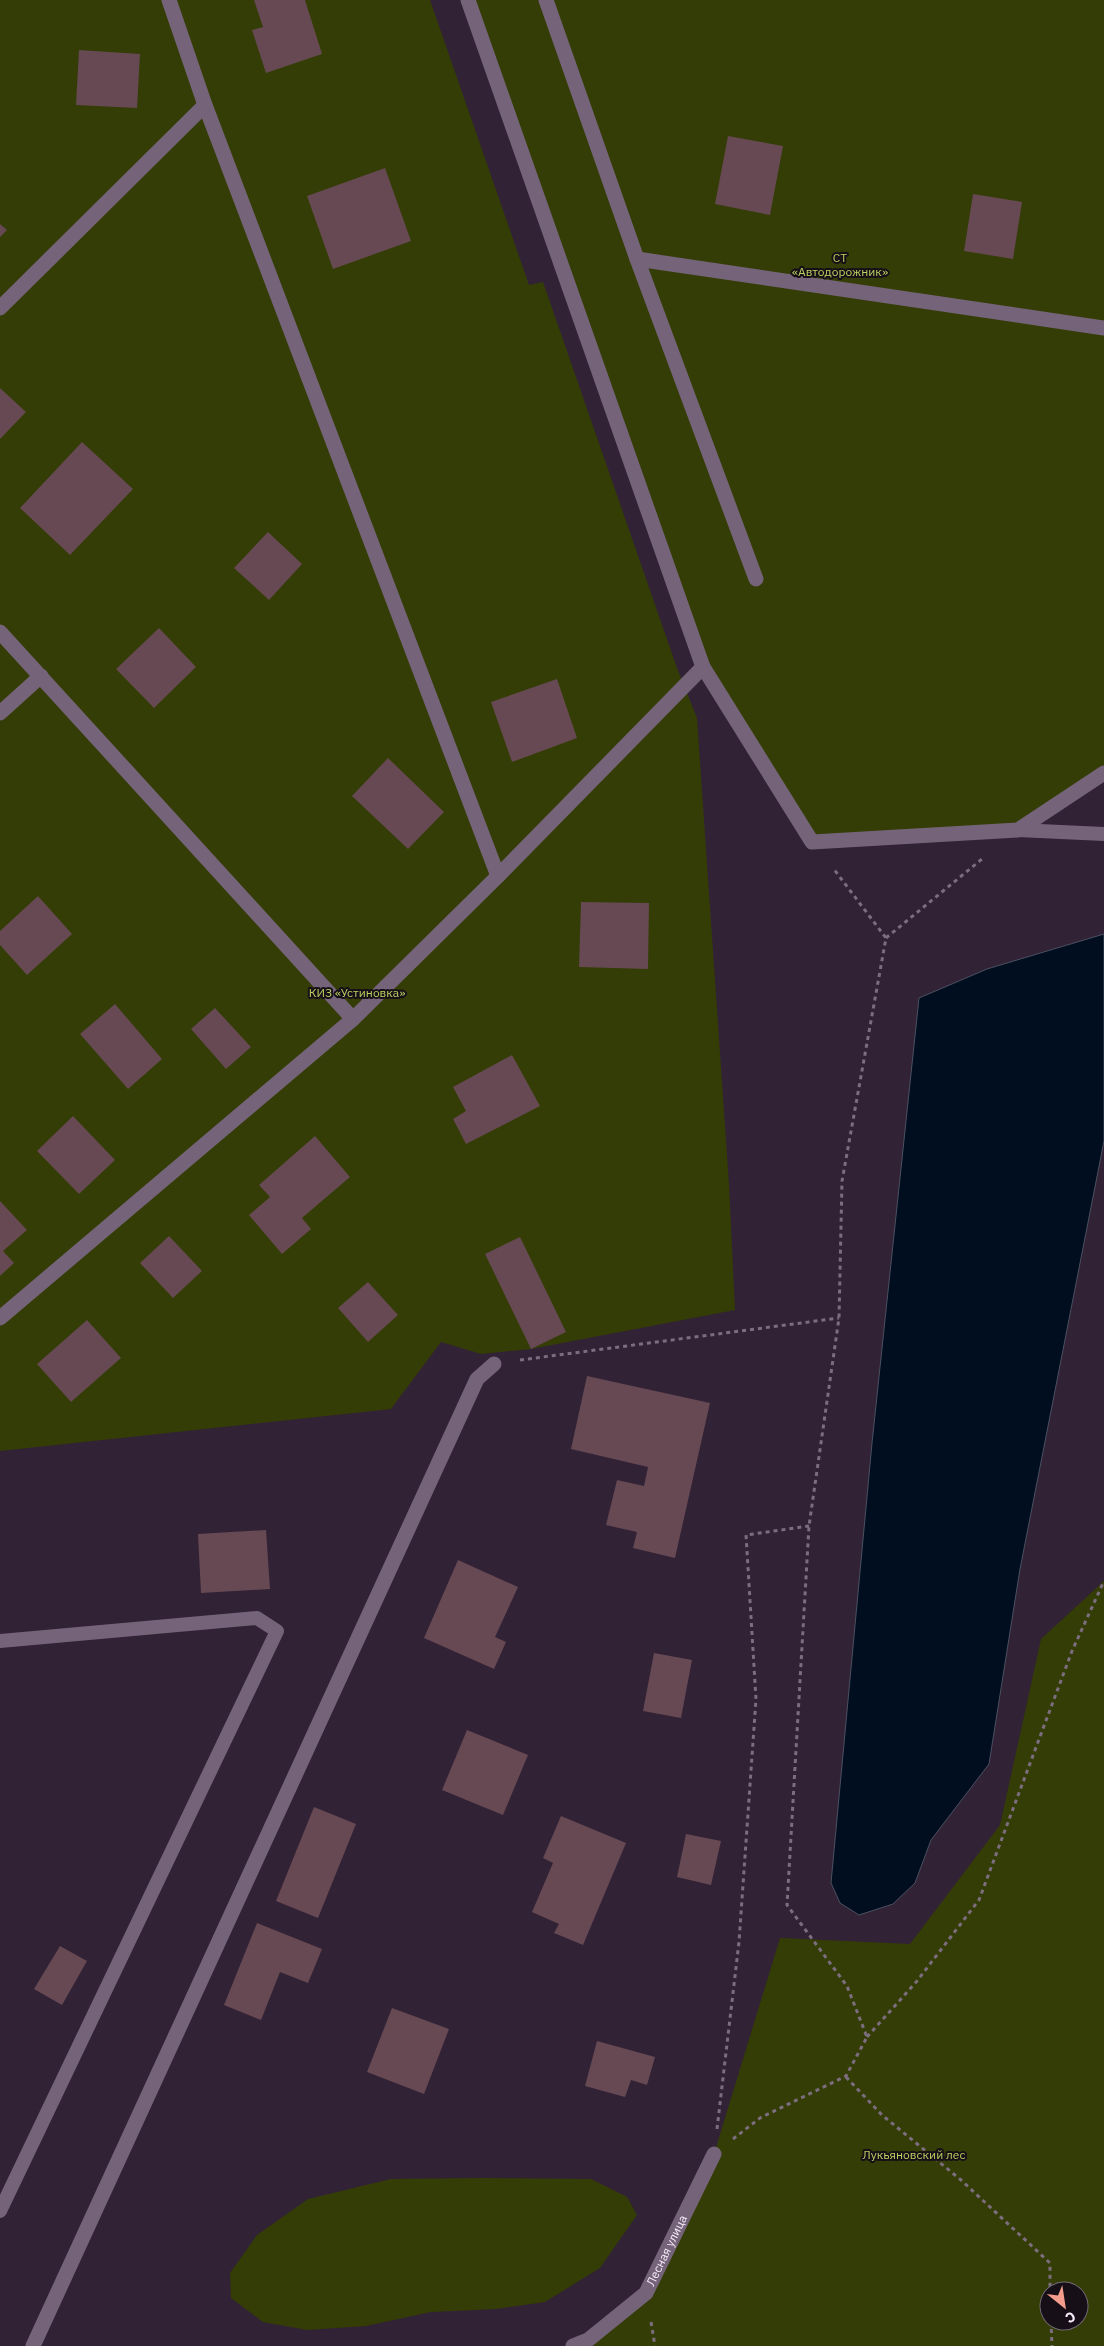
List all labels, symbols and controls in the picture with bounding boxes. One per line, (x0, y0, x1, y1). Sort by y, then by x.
park label: СТ «Автодорожник» (792, 250, 888, 279)
park label: КИЗ «Устиновка» (309, 985, 405, 1000)
park label: Лукьяновский лес (863, 2147, 965, 2162)
street label: Лесная улица (643, 2212, 690, 2288)
north arrow (1039, 2281, 1089, 2331)
text: С (1062, 2307, 1079, 2327)

